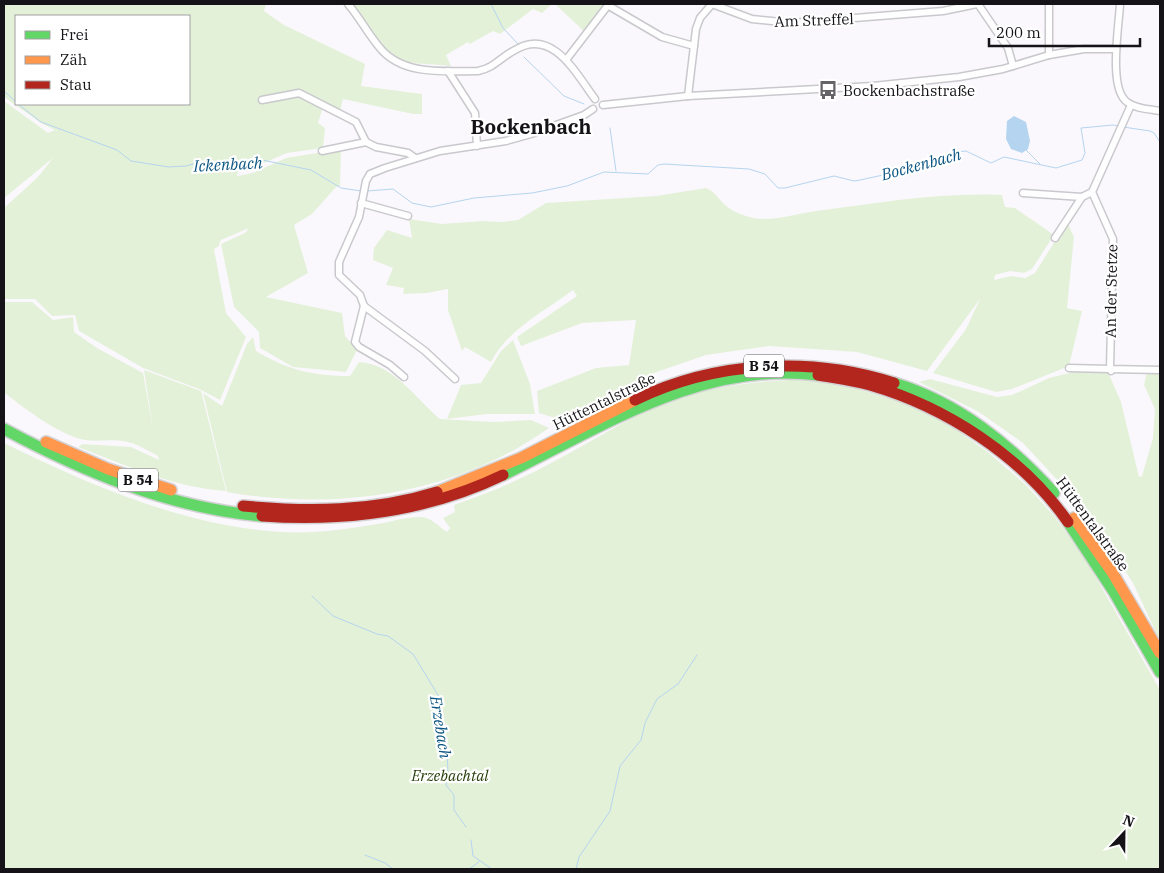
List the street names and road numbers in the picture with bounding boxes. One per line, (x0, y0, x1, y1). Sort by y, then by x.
street label: Am Streffel (774, 9, 854, 31)
street label: An der Stetze (1101, 244, 1121, 338)
road number: B 54 (744, 354, 784, 378)
street label: Hüttentalstraße (549, 368, 659, 434)
road number: B 54 (118, 468, 158, 492)
street label: Hüttentalstraße (1052, 473, 1134, 575)

